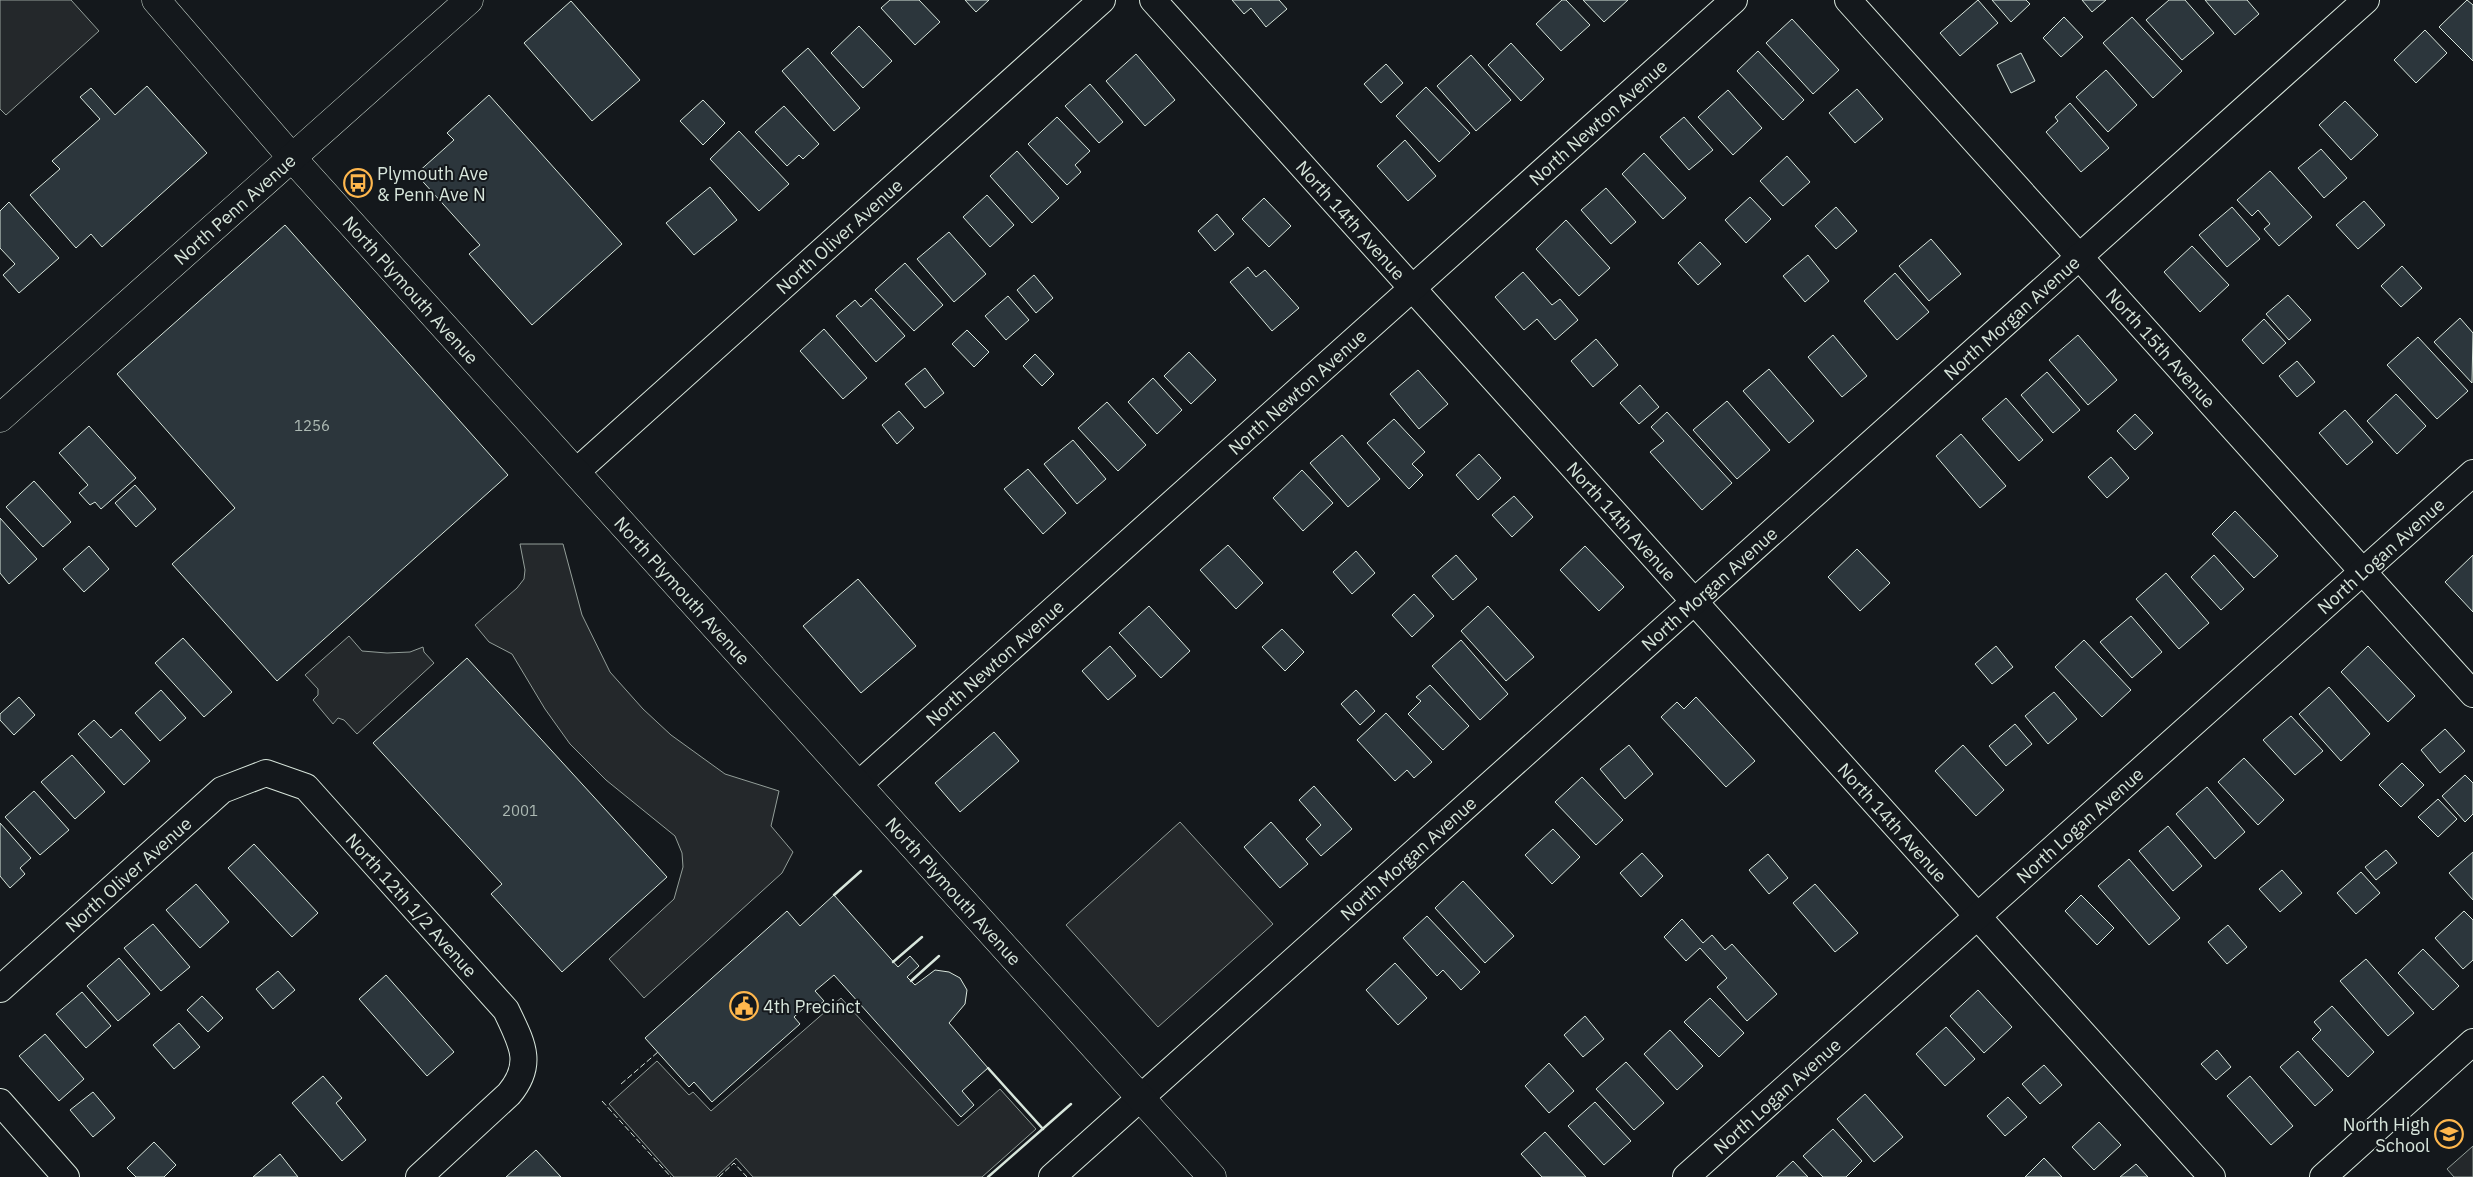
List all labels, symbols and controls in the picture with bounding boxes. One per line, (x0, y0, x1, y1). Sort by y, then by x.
street label: North Newton Avenue (1524, 54, 1672, 190)
street label: North Penn Avenue (169, 149, 300, 269)
street label: North 14th Avenue (1291, 156, 1411, 285)
place label: Plymouth Ave & Penn Ave N (377, 162, 488, 206)
bus stop icon: Plymouth Ave & Penn Ave N (343, 168, 373, 198)
street label: North Oliver Avenue (771, 173, 907, 299)
street label: North Plymouth Avenue (338, 211, 484, 369)
street label: North Morgan Avenue (1939, 251, 2084, 385)
street label: North 15th Avenue (2101, 283, 2221, 412)
street label: North Newton Avenue (1223, 324, 1371, 459)
house number: 1256 (294, 416, 330, 435)
street label: North 14th Avenue (1562, 457, 1682, 586)
street label: North Logan Avenue (2312, 493, 2449, 619)
street label: North Plymouth Avenue (610, 511, 755, 669)
street label: North Morgan Avenue (1636, 522, 1782, 655)
street label: North Newton Avenue (921, 595, 1068, 730)
street label: North 14th Avenue (1833, 758, 1953, 887)
street label: North Logan Avenue (2011, 762, 2148, 888)
street label: North Morgan Avenue (1335, 791, 1481, 925)
house number: 2001 (502, 801, 538, 820)
street label: North Oliver Avenue (60, 811, 196, 937)
street label: North Plymouth Avenue (881, 812, 1027, 970)
street label: North 12th 1/2 Avenue (341, 828, 482, 982)
public building icon: 4th Precinct (729, 991, 759, 1021)
place label: 4th Precinct (763, 995, 861, 1018)
street label: North Logan Avenue (1709, 1033, 1845, 1159)
place label: North High School (2343, 1113, 2430, 1157)
school or university icon: North High School (2434, 1119, 2464, 1149)

